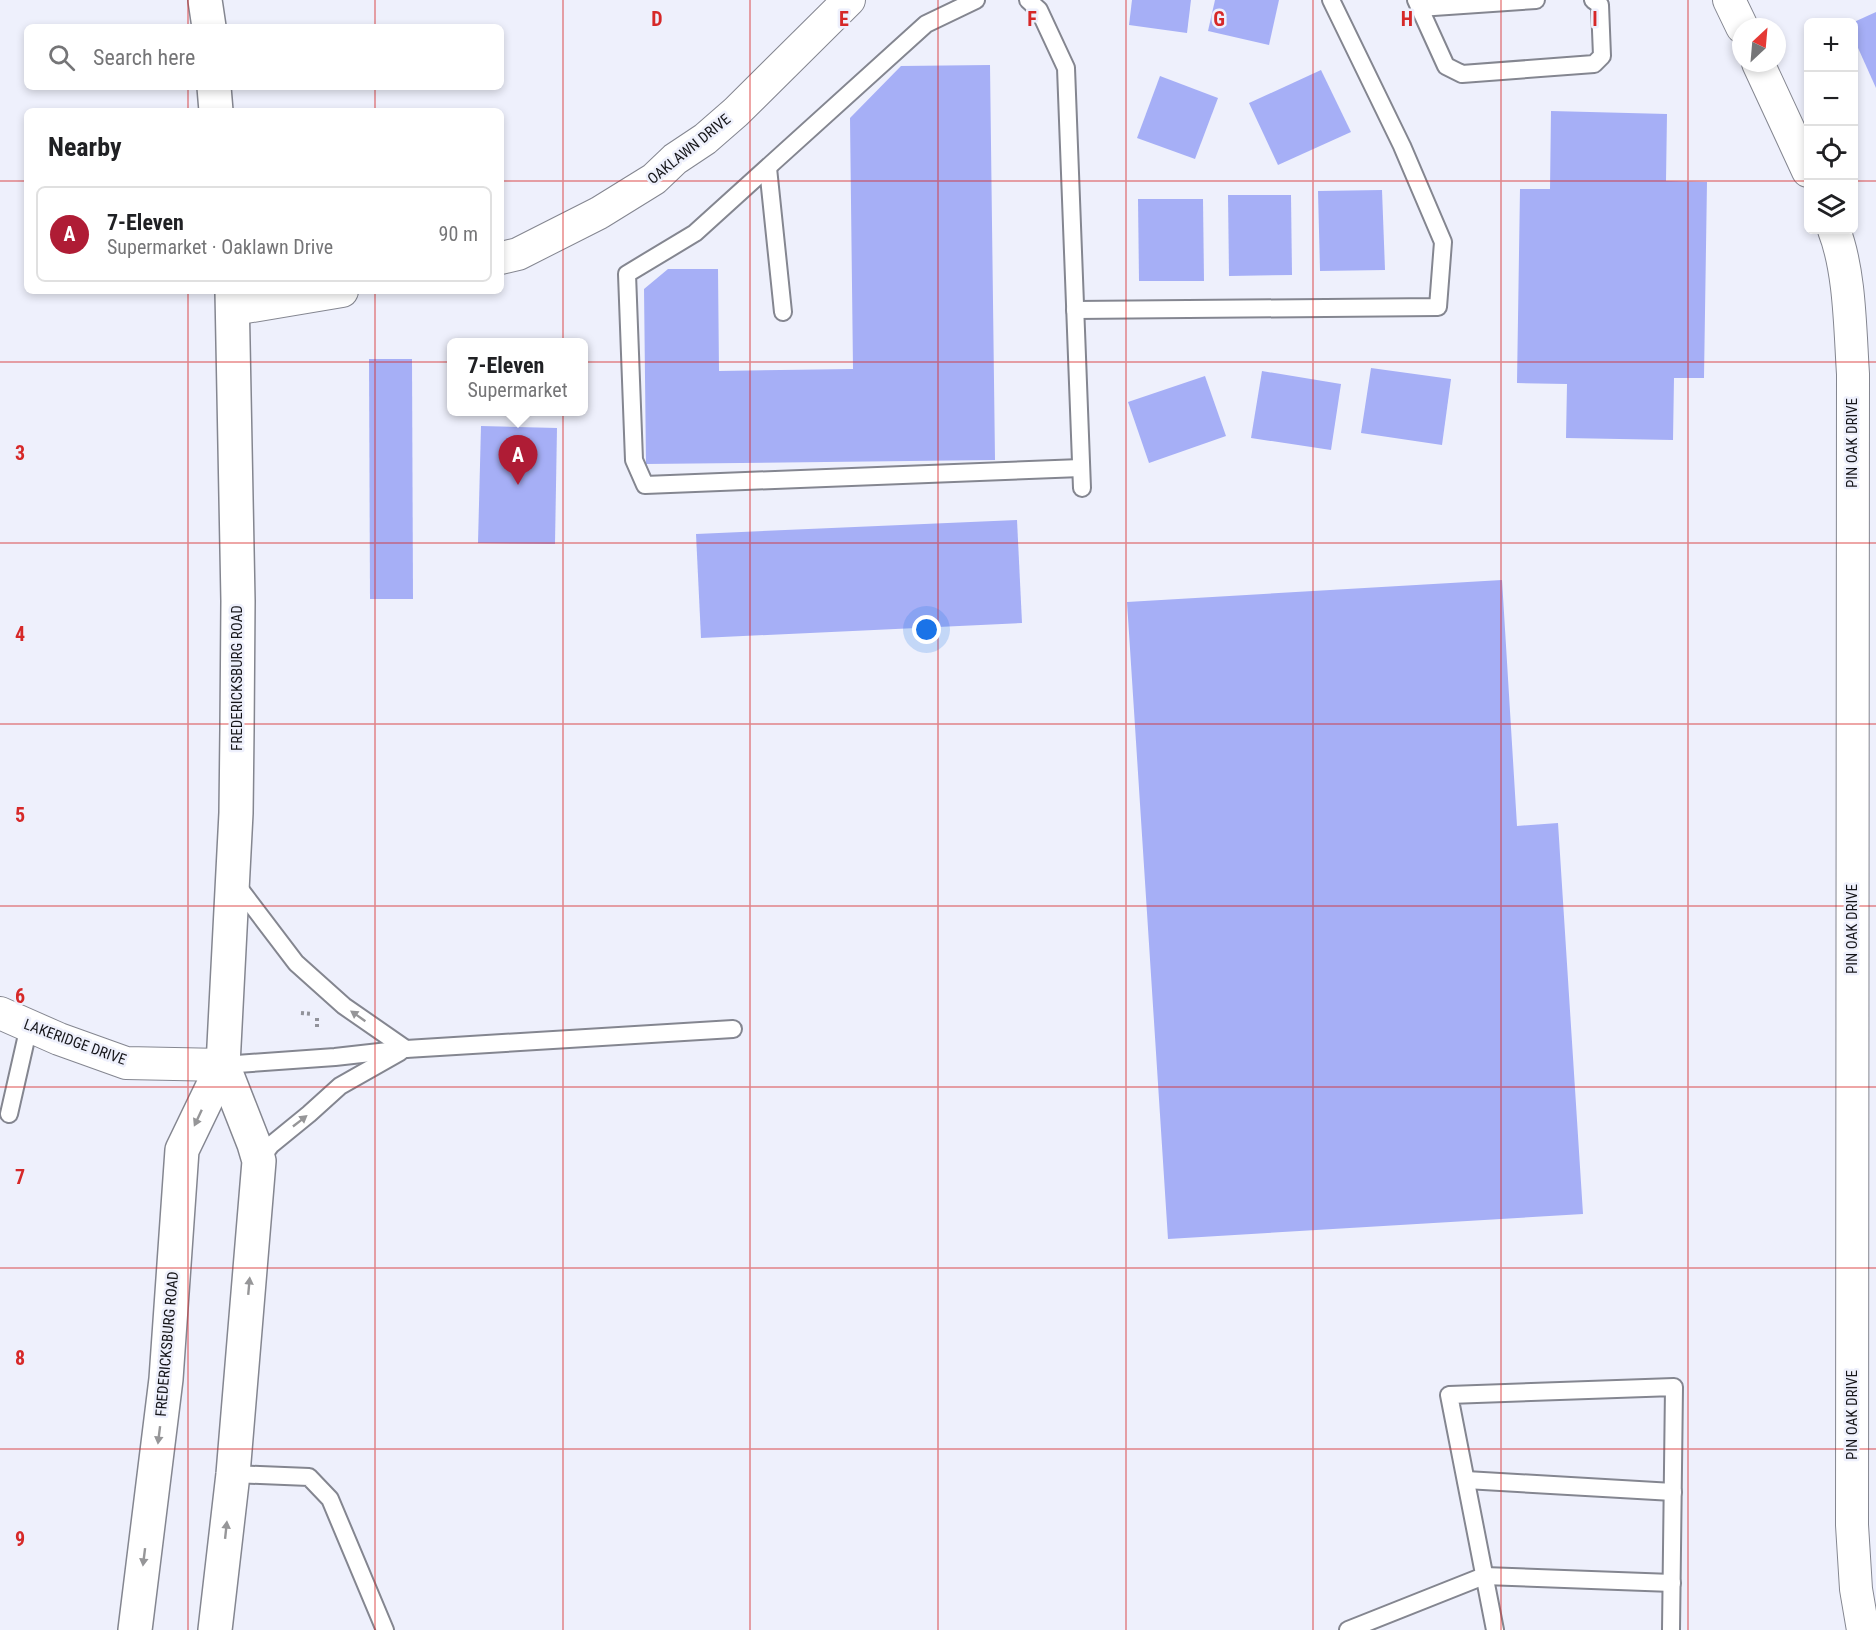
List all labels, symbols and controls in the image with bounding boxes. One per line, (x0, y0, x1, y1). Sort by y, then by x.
text: D (651, 7, 663, 31)
text: E (839, 7, 849, 31)
text: F (1027, 7, 1037, 31)
text: G (1213, 7, 1225, 31)
text: H (1401, 7, 1413, 31)
text: I (1592, 7, 1598, 31)
north arrow (1732, 18, 1786, 72)
map controls (1804, 18, 1858, 234)
button: + (1804, 18, 1858, 72)
search box (24, 24, 504, 90)
icon: search (45, 41, 78, 74)
text: Search here (93, 45, 195, 70)
button: − (1804, 72, 1858, 126)
street label: OAKLAWN DRIVE (644, 110, 734, 188)
button: locate (1804, 126, 1858, 180)
text: Nearby (48, 132, 122, 162)
button: layers (1804, 180, 1858, 234)
text: 7-Eleven (107, 210, 184, 235)
text: A (64, 222, 75, 246)
text: 90 m (439, 222, 478, 246)
text: Supermarket · Oaklawn Drive (107, 235, 333, 259)
popup (447, 338, 588, 416)
text: 7-Eleven (467, 353, 544, 378)
text: Supermarket (467, 378, 568, 402)
street label: PIN OAK DRIVE (1843, 398, 1861, 488)
pin: A (498, 436, 538, 485)
text: 3 (15, 441, 25, 465)
street label: FREDERICKSBURG ROAD (228, 605, 246, 751)
your location (912, 615, 941, 644)
text: 4 (15, 622, 25, 646)
text: 5 (15, 803, 25, 827)
street label: PIN OAK DRIVE (1843, 884, 1861, 974)
text: 6 (15, 984, 25, 1008)
one-way arrow (350, 1010, 366, 1022)
street label: LAKERIDGE DRIVE (21, 1015, 129, 1069)
one-way arrow (193, 1110, 202, 1127)
one-way arrow (293, 1116, 308, 1128)
text: 7 (15, 1165, 25, 1189)
street label: FREDERICKSBURG ROAD (152, 1271, 182, 1417)
one-way arrow (244, 1276, 253, 1295)
text: 8 (15, 1346, 25, 1370)
street label: PIN OAK DRIVE (1843, 1370, 1861, 1460)
one-way arrow (154, 1425, 163, 1444)
one-way arrow (221, 1521, 231, 1540)
text: 9 (15, 1527, 25, 1551)
one-way arrow (139, 1548, 149, 1567)

